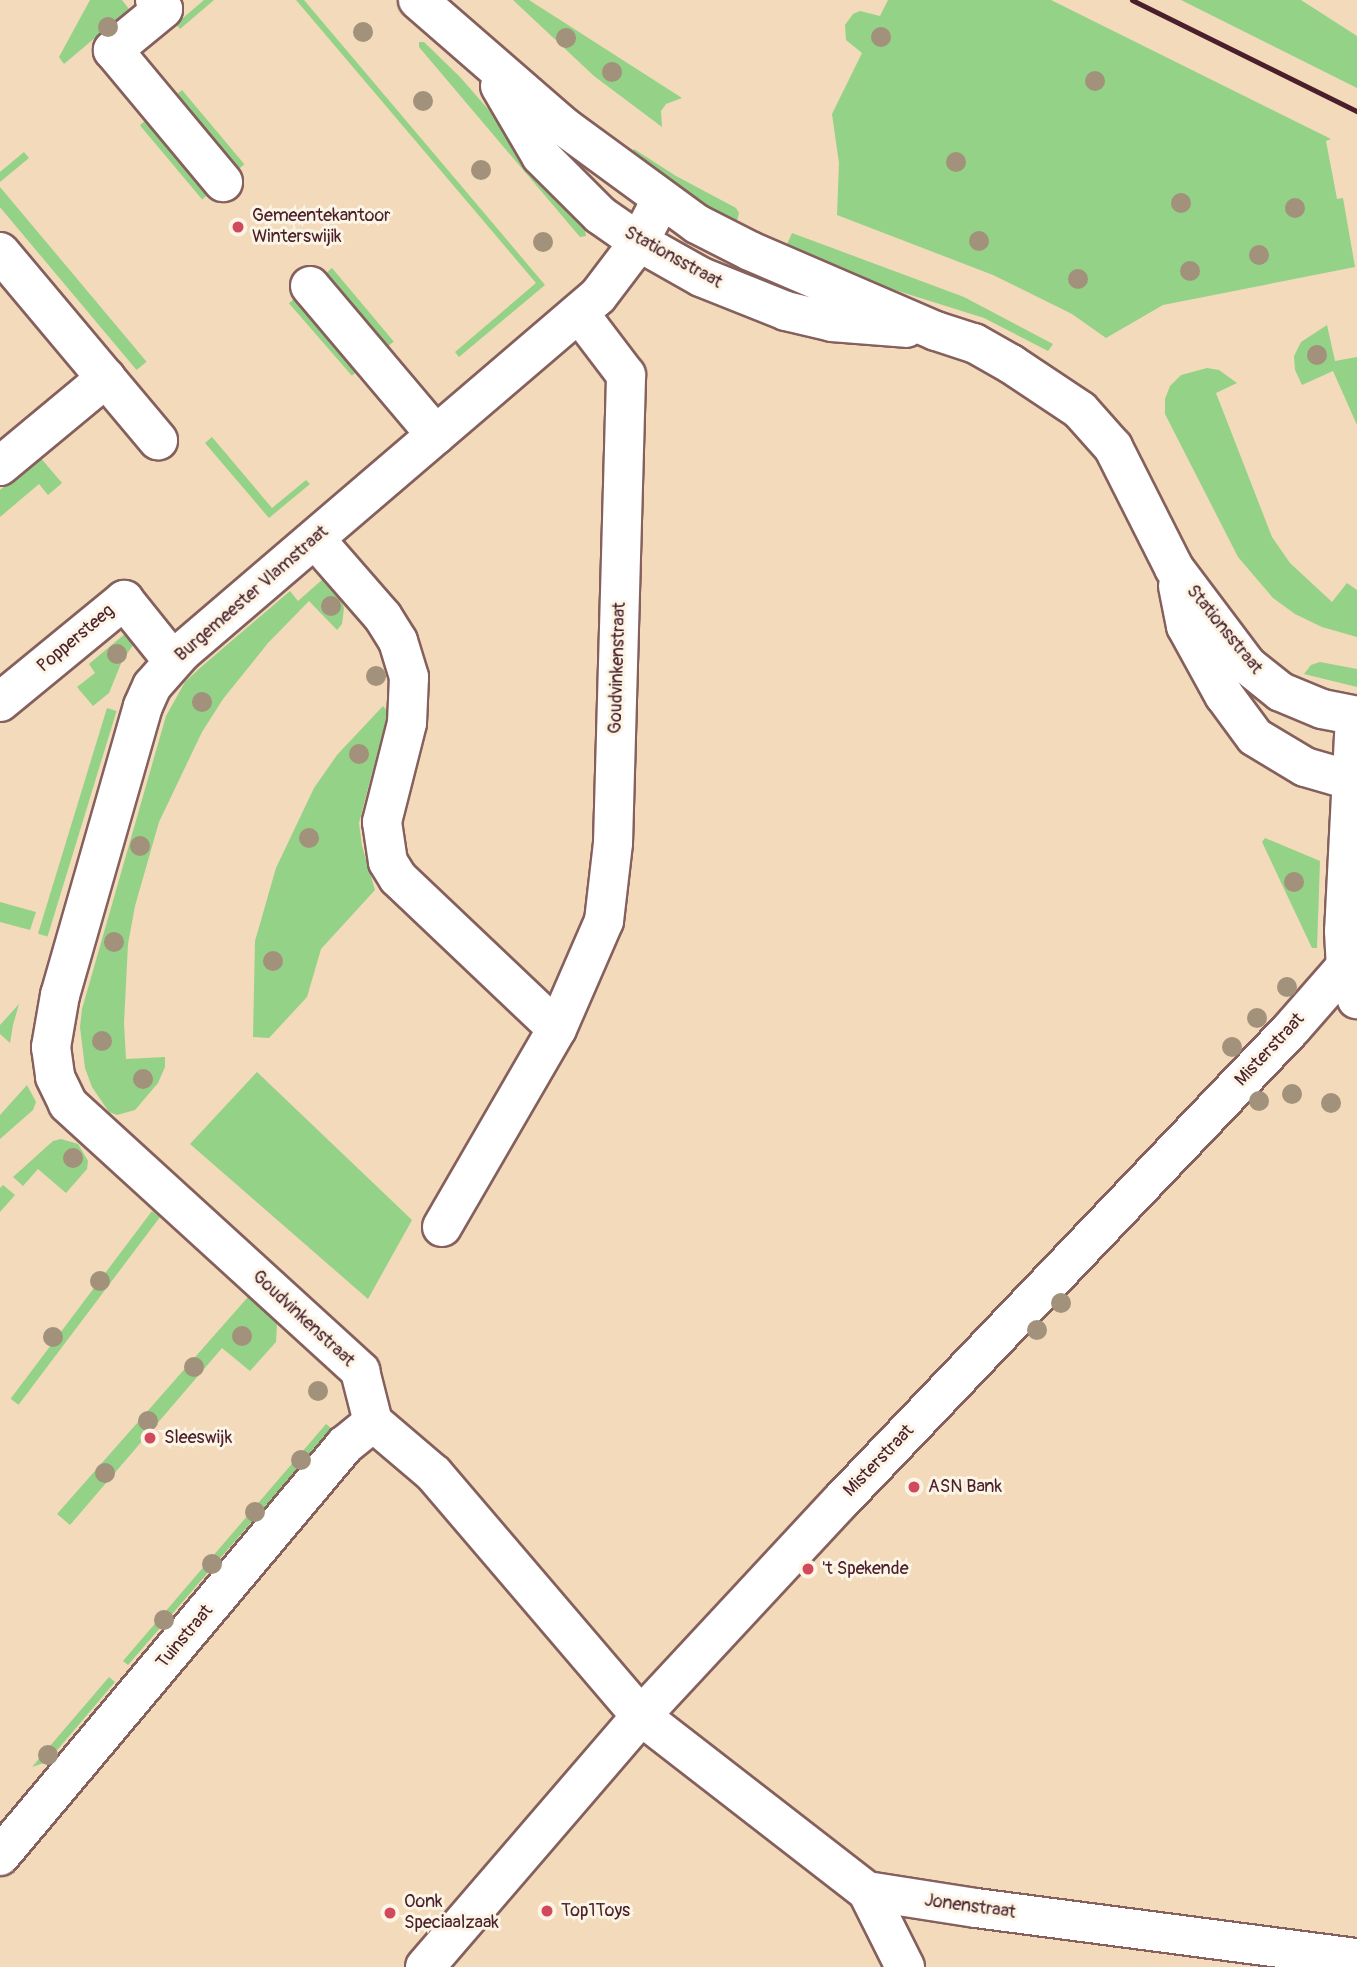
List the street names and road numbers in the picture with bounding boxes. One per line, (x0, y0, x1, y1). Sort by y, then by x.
street label: Stationsstraat (620, 222, 726, 294)
street label: Burgemeester Vlamstraat (171, 522, 333, 666)
street label: Stationsstraat (1181, 581, 1267, 679)
street label: Poppersteeg (33, 600, 119, 678)
street label: Goudvinkenstraat (605, 602, 631, 734)
street label: Misterstraat (1231, 1009, 1309, 1091)
street label: Goudvinkenstraat (247, 1266, 359, 1372)
street label: Misterstraat (839, 1420, 919, 1502)
street label: Tuinstraat (152, 1601, 218, 1673)
street label: Jonenstraat (923, 1890, 1017, 1924)

